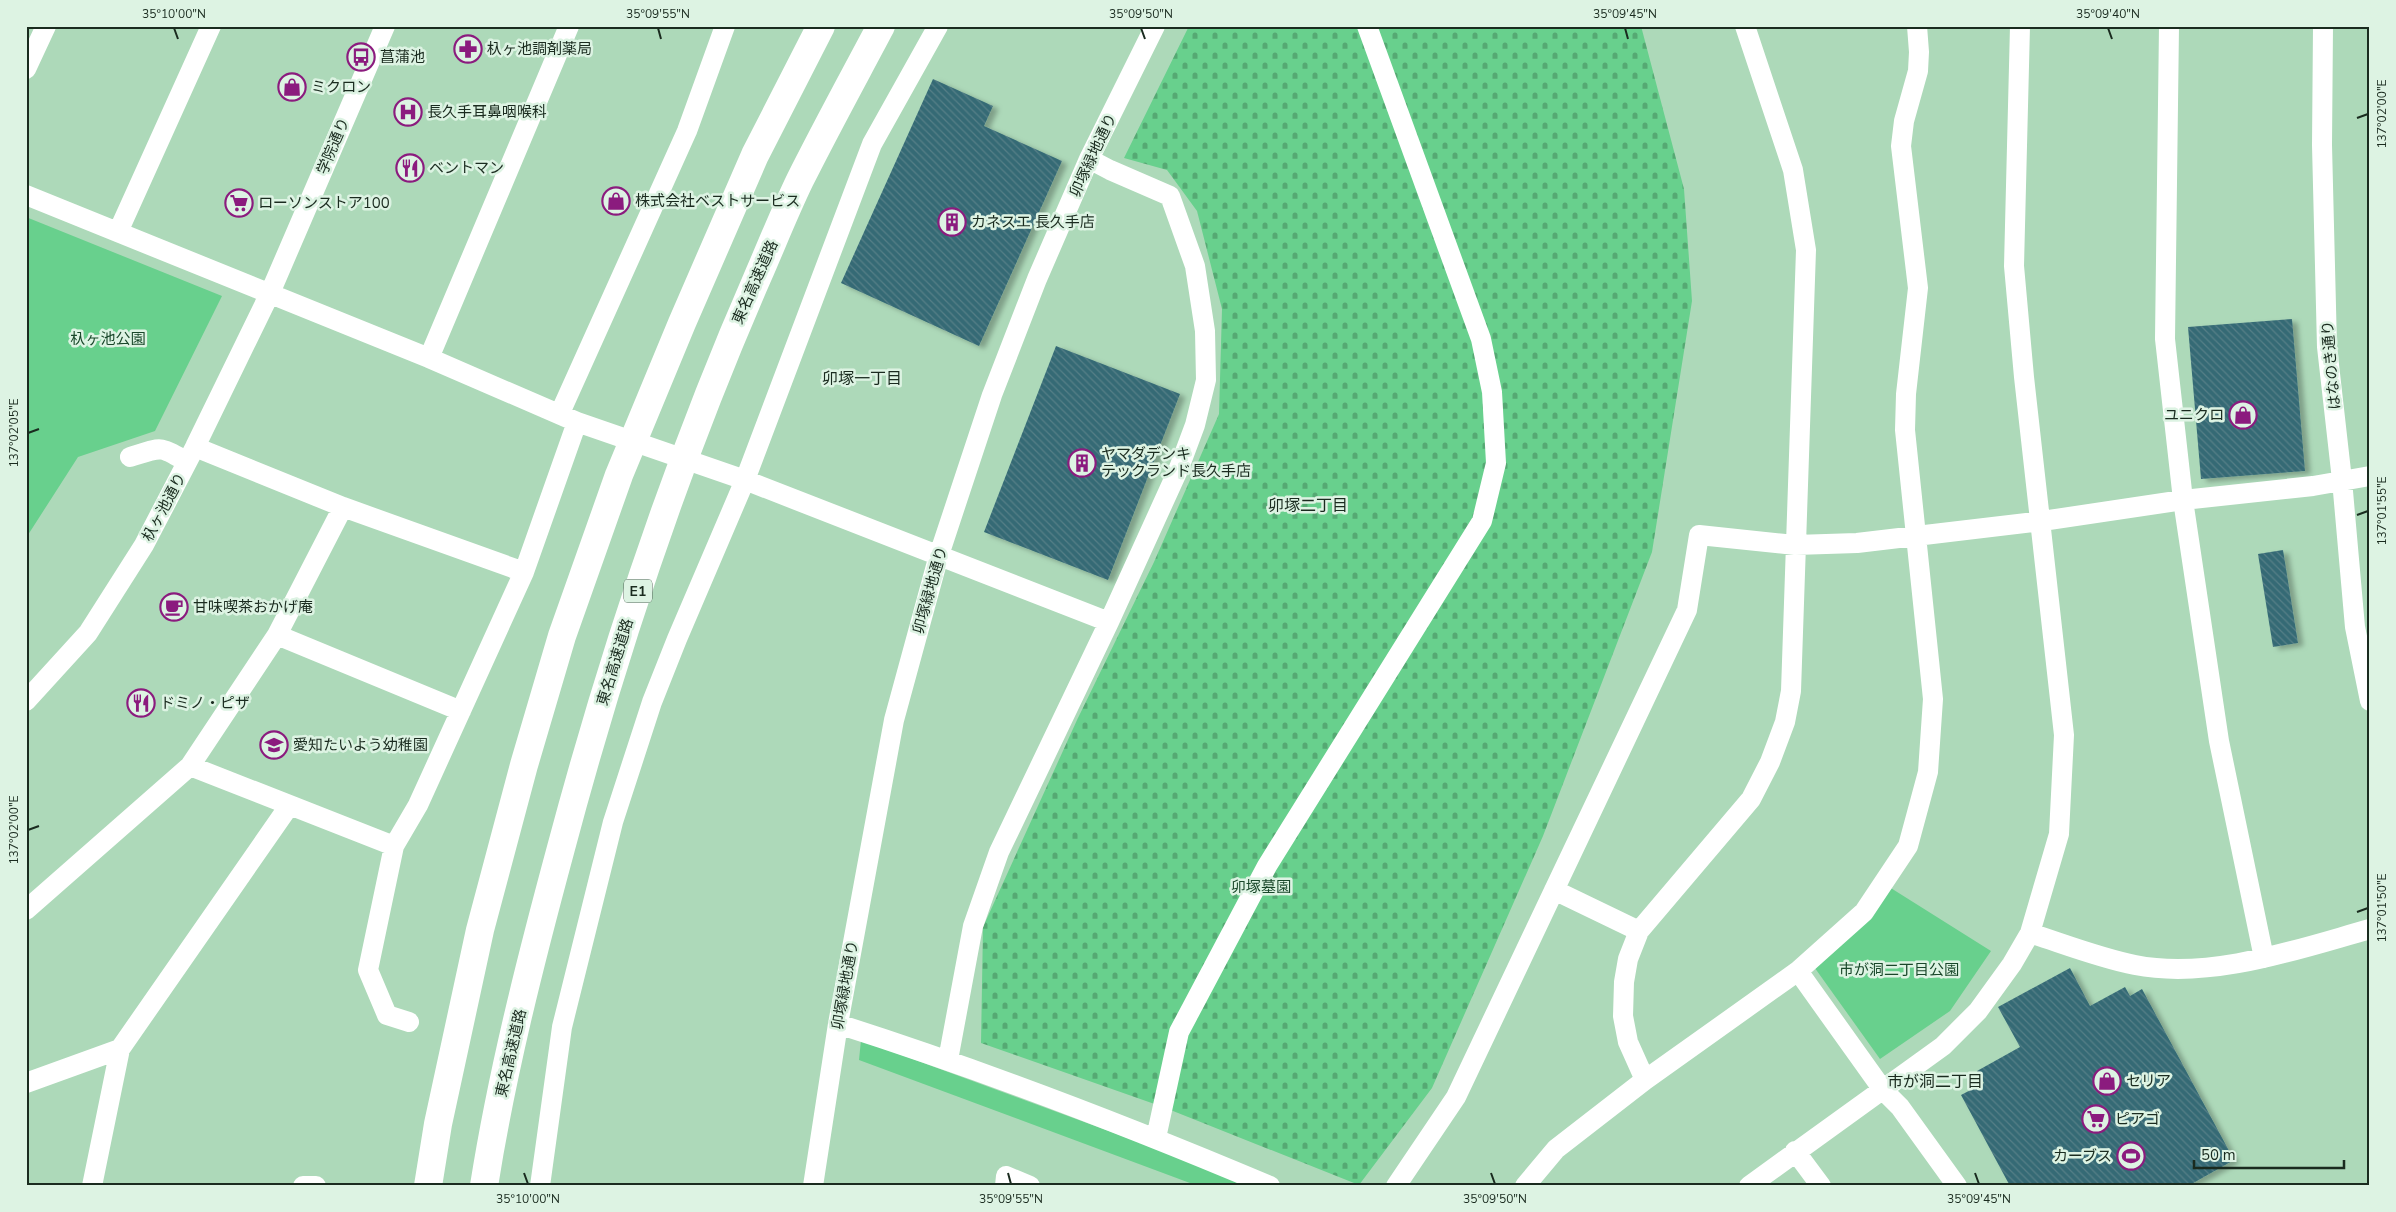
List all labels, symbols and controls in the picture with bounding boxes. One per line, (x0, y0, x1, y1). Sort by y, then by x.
text: 35°10'00"N (142, 6, 206, 22)
text: 35°09'55"N (626, 6, 690, 22)
text: 35°09'50"N (1109, 6, 1173, 22)
text: 35°09'45"N (1593, 6, 1657, 22)
text: 35°09'40"N (2076, 6, 2140, 22)
pharmacy icon: 杁ヶ池調剤薬局 (453, 34, 483, 64)
place label: 杁ヶ池調剤薬局 (487, 39, 592, 59)
bus stop icon: 菖蒲池 (346, 42, 376, 72)
place label: 菖蒲池 (380, 47, 425, 67)
shop icon: ミクロン (277, 72, 307, 102)
place label: ミクロン (311, 77, 371, 97)
text: 137°02'00"E (2374, 79, 2390, 149)
hospital icon: 長久手耳鼻咽喉科 (393, 97, 423, 127)
place label: 長久手耳鼻咽喉科 (427, 102, 547, 122)
street label: 卯塚緑地通り (1065, 110, 1121, 200)
street label: 学院通り (312, 114, 354, 178)
restaurant icon: ベントマン (395, 153, 425, 183)
place label: ベントマン (429, 158, 504, 178)
shop icon: 株式会社ベストサービス (601, 186, 631, 216)
supermarket icon: ローソンストア100 (224, 188, 254, 218)
place label: 株式会社ベストサービス (635, 191, 800, 211)
place label: ローソンストア100 (258, 193, 390, 213)
building icon: カネスエ 長久手店 (937, 207, 967, 237)
place label: カネスエ 長久手店 (971, 212, 1095, 232)
street label: 東名高速道路 (728, 237, 782, 327)
street label: はなのき通り (2317, 320, 2345, 410)
park label: 杁ヶ池公園 (70, 329, 146, 349)
district label: 卯塚一丁目 (822, 368, 902, 390)
text: 137°02'05"E (6, 398, 22, 468)
shop icon: ユニクロ (2228, 400, 2258, 430)
place label: ユニクロ (2164, 405, 2224, 425)
place label: ヤマダデンキ テックランド長久手店 (1101, 444, 1251, 481)
building icon: ヤマダデンキ テックランド長久手店 (1067, 448, 1097, 478)
street label: 杁ヶ池通り (138, 469, 190, 545)
text: 137°01'55"E (2374, 476, 2390, 546)
district label: 卯塚二丁目 (1268, 495, 1348, 517)
street label: 卯塚緑地通り (908, 544, 952, 636)
road number: E1 (624, 580, 652, 602)
cafe icon: 甘味喫茶おかげ庵 (159, 592, 189, 622)
place label: 甘味喫茶おかげ庵 (193, 597, 313, 617)
street label: 東名高速道路 (592, 616, 638, 708)
restaurant icon: ドミノ・ピザ (126, 688, 156, 718)
place label: ドミノ・ピザ (160, 693, 250, 713)
school or university icon: 愛知たいよう幼稚園 (259, 730, 289, 760)
place label: 愛知たいよう幼稚園 (293, 735, 428, 755)
text: 137°02'00"E (6, 795, 22, 865)
text: 137°01'50"E (2374, 873, 2390, 943)
park label: 卯塚墓園 (1231, 877, 1291, 897)
street label: 卯塚緑地通り (827, 939, 863, 1031)
park label: 市が洞二丁目公園 (1839, 960, 1959, 980)
street label: 東名高速道路 (491, 1007, 531, 1099)
shop icon: セリア (2092, 1066, 2122, 1096)
district label: 市が洞二丁目 (1887, 1071, 1983, 1093)
place label: セリア (2126, 1071, 2171, 1091)
supermarket icon: ピアゴ (2081, 1104, 2111, 1134)
place label: ピアゴ (2115, 1109, 2160, 1129)
scale bar (2194, 1137, 2344, 1169)
sports icon: カーブス (2116, 1141, 2146, 1171)
text: 50 m (2201, 1145, 2236, 1165)
place label: カーブス (2053, 1146, 2112, 1166)
text: 35°10'00"N (496, 1191, 560, 1207)
text: 35°09'55"N (979, 1191, 1043, 1207)
text: 35°09'50"N (1463, 1191, 1527, 1207)
text: 35°09'45"N (1947, 1191, 2011, 1207)

